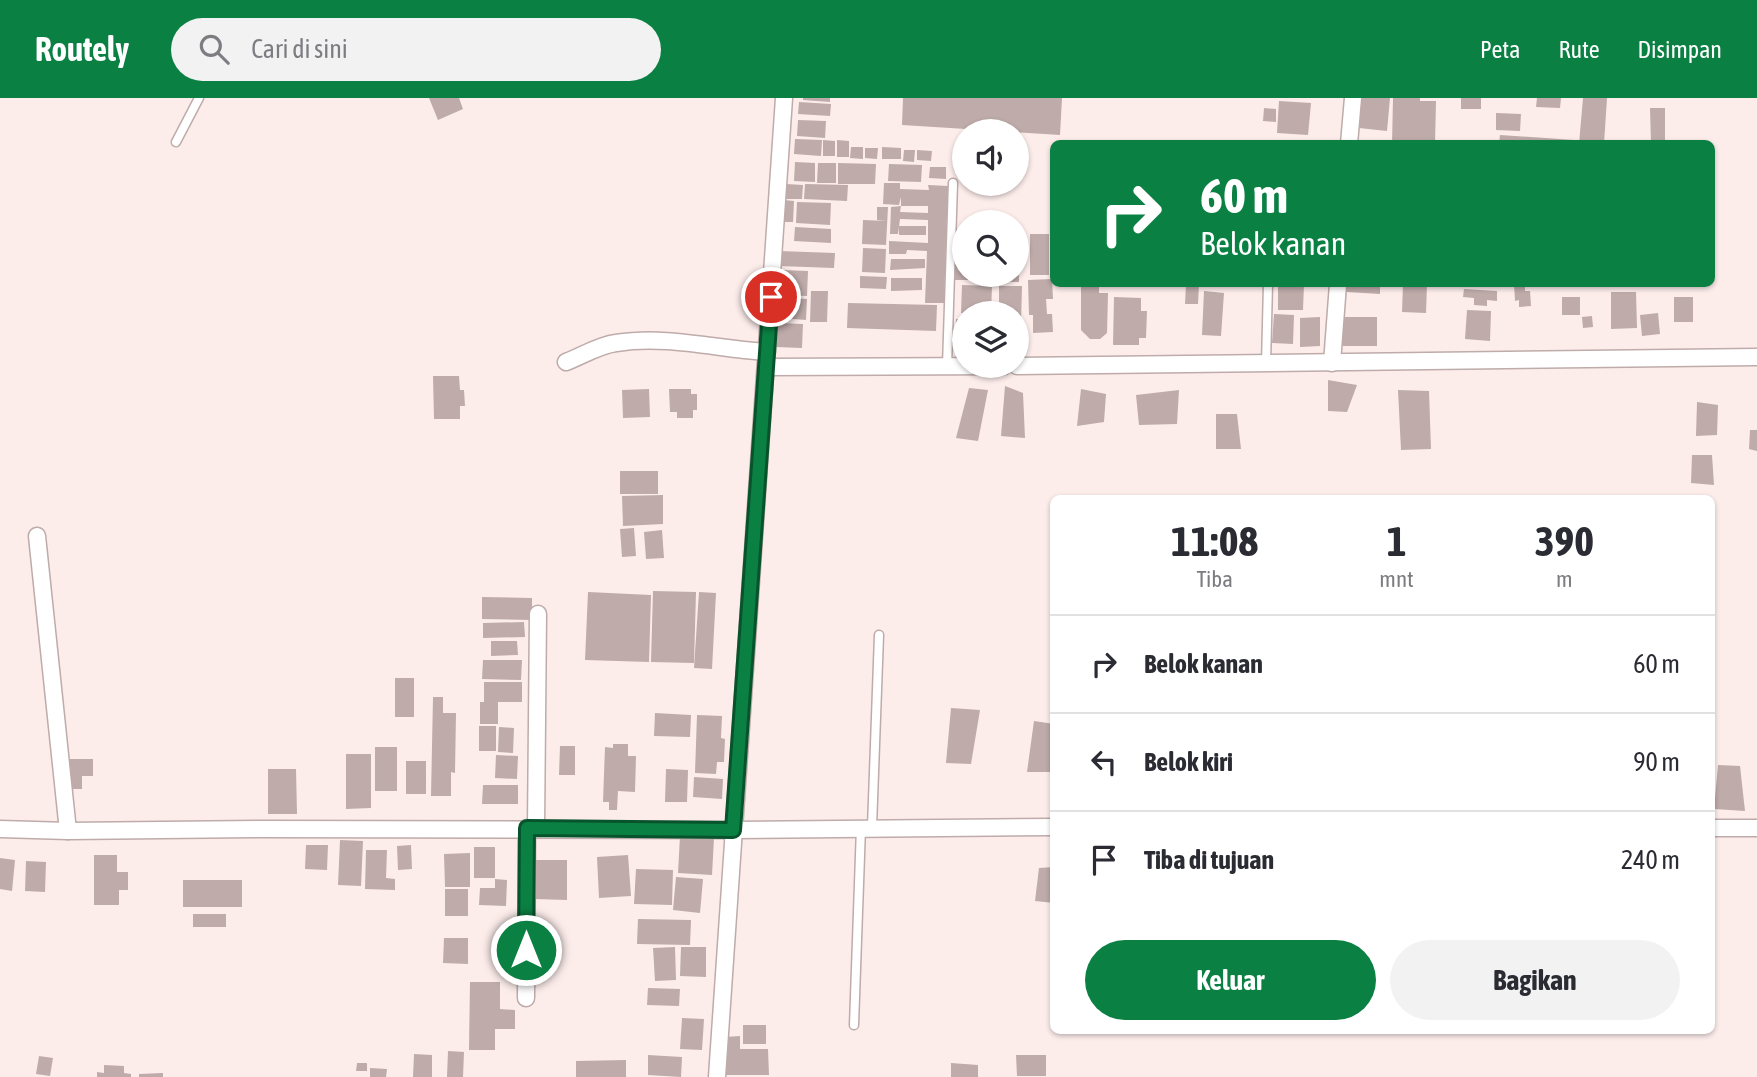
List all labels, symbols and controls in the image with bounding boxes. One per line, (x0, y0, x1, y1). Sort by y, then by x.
search box (171, 18, 661, 81)
text: Routely (35, 30, 129, 68)
icon: search (195, 30, 233, 68)
text: Cari di sini (251, 34, 348, 64)
text: Peta (1480, 36, 1520, 63)
text: Rute (1558, 36, 1600, 63)
text: Disimpan (1638, 36, 1722, 63)
map controls (952, 119, 1029, 378)
button: sound (952, 119, 1029, 196)
text: 60 m (1200, 167, 1288, 223)
icon: right (1085, 168, 1176, 259)
button: search (952, 210, 1029, 287)
text: Belok kanan (1200, 225, 1346, 262)
pin (741, 267, 801, 327)
icon: arrive (752, 278, 790, 316)
button: layers (952, 301, 1029, 378)
text: 11:08 (1171, 517, 1258, 565)
text: 1 (1387, 517, 1406, 565)
text: 390 (1535, 517, 1594, 565)
text: Tiba (1196, 566, 1233, 592)
text: mnt (1379, 566, 1414, 592)
text: m (1556, 566, 1573, 592)
icon: right (1085, 645, 1123, 683)
text: Belok kanan (1144, 649, 1263, 679)
text: 60 m (1633, 649, 1680, 679)
icon: left (1085, 743, 1123, 781)
text: Belok kiri (1144, 747, 1233, 777)
text: 90 m (1633, 747, 1680, 777)
icon: arrive (1085, 841, 1123, 879)
text: Tiba di tujuan (1144, 845, 1274, 875)
text: 240 m (1621, 845, 1680, 875)
position arrow (489, 913, 563, 987)
button: Keluar (1085, 940, 1376, 1020)
button: Bagikan (1390, 940, 1680, 1020)

